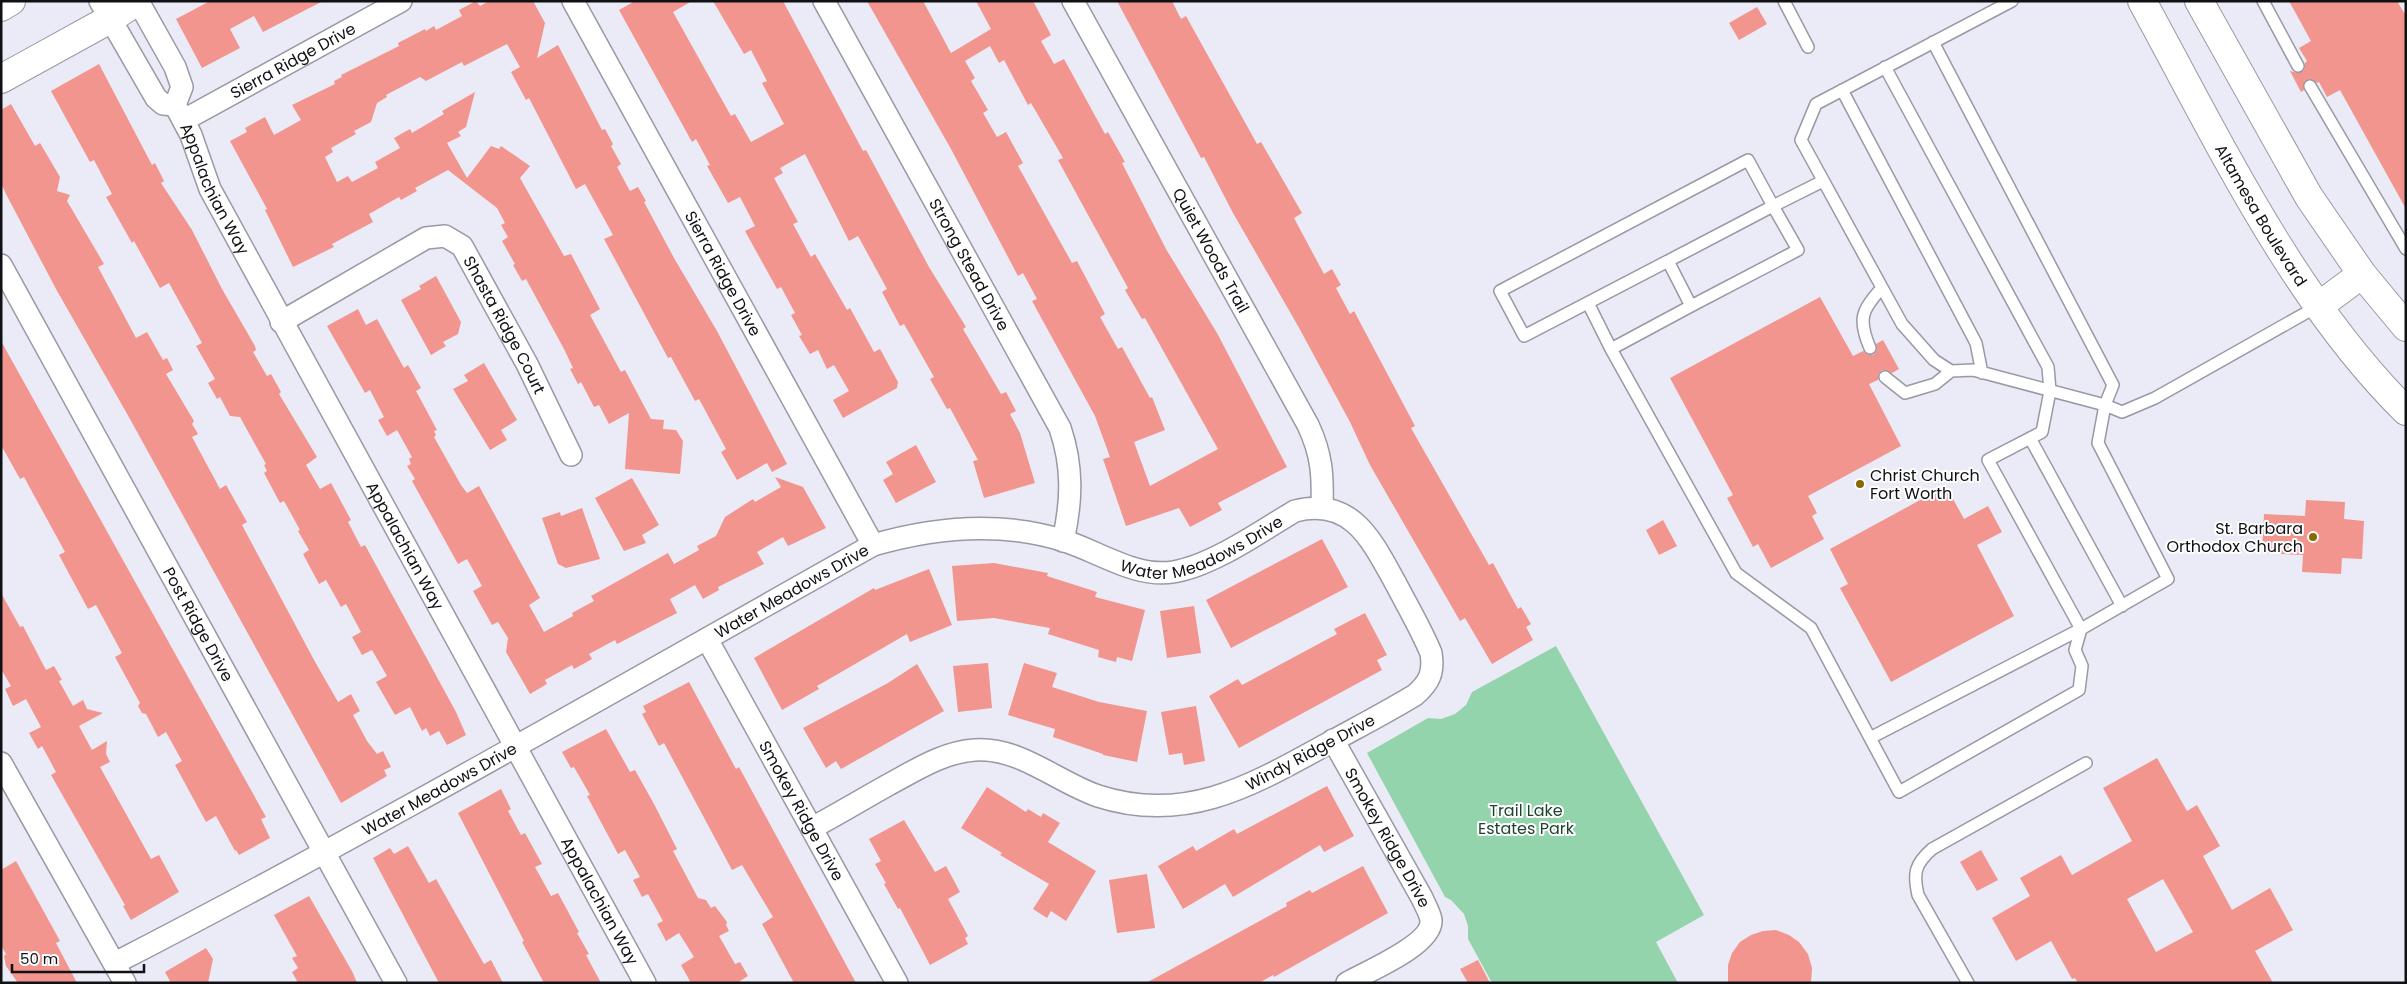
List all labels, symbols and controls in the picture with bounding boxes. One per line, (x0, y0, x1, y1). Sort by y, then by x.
street label: Sierra Ridge Drive (226, 17, 360, 105)
street label: Appalachian Way (175, 119, 255, 259)
street label: Altamesa Boulevard (2209, 140, 2312, 291)
street label: Quiet Woods Trail (1167, 184, 1255, 317)
street label: Strong Stead Drive (923, 194, 1015, 335)
street label: Sierra Ridge Drive (679, 207, 767, 340)
street label: Shasta Ridge Court (458, 252, 551, 398)
place label: Christ Church Fort Worth (1870, 464, 1980, 505)
street label: Appalachian Way (361, 478, 449, 614)
marker: Christ Church Fort Worth (1854, 478, 1866, 490)
street label: Water Meadows Drive (1117, 510, 1287, 585)
place label: St. Barbara Orthodox Church (2166, 517, 2303, 558)
marker: St. Barbara Orthodox Church (2307, 531, 2319, 543)
street label: Water Meadows Drive (710, 539, 873, 644)
street label: Post Ridge Drive (157, 563, 239, 686)
street label: Windy Ridge Drive (1241, 709, 1379, 796)
street label: Smokey Ridge Drive (753, 736, 849, 885)
street label: Water Meadows Drive (358, 737, 521, 842)
street label: Smokey Ridge Drive (1339, 764, 1436, 912)
park label: Trail Lake Estates Park (1478, 799, 1575, 840)
street label: Appalachian Way (555, 833, 644, 969)
scale bar (12, 942, 145, 974)
text: 50 m (20, 948, 58, 969)

